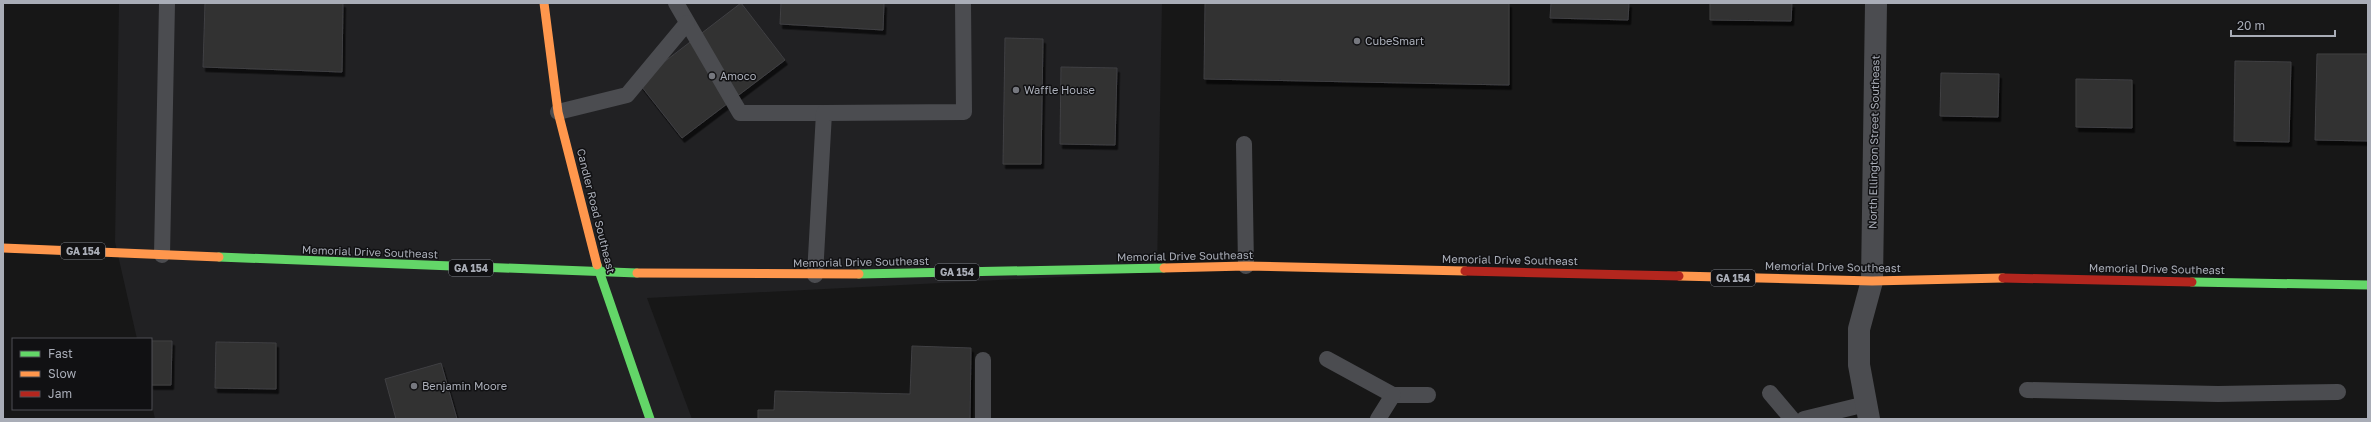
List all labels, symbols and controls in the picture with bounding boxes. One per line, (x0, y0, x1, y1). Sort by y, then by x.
scale bar (2231, 12, 2335, 38)
text: 20 m (2237, 18, 2265, 33)
place label: CubeSmart (1365, 34, 1424, 47)
marker: CubeSmart (1352, 36, 1362, 46)
street label: North Ellington Street Southeast (1865, 55, 1882, 229)
place label: Amoco (720, 69, 757, 82)
marker: Amoco (707, 71, 717, 81)
place label: Waffle House (1024, 83, 1095, 96)
marker: Waffle House (1011, 85, 1021, 95)
street label: Candler Road Southeast (575, 147, 618, 275)
road number: GA 154 (61, 243, 105, 259)
street label: Memorial Drive Southeast (302, 243, 438, 260)
street label: Memorial Drive Southeast (1117, 248, 1253, 263)
street label: Memorial Drive Southeast (1442, 252, 1578, 267)
street label: Memorial Drive Southeast (793, 254, 929, 269)
street label: Memorial Drive Southeast (1765, 259, 1901, 274)
road number: GA 154 (449, 260, 493, 276)
street label: Memorial Drive Southeast (2089, 261, 2225, 276)
road number: GA 154 (935, 264, 979, 280)
road number: GA 154 (1711, 270, 1755, 286)
legend (12, 338, 152, 410)
text: Fast (48, 346, 73, 361)
text: Slow (48, 366, 76, 381)
place label: Benjamin Moore (422, 379, 507, 392)
marker: Benjamin Moore (409, 381, 419, 391)
text: Jam (48, 386, 72, 401)

